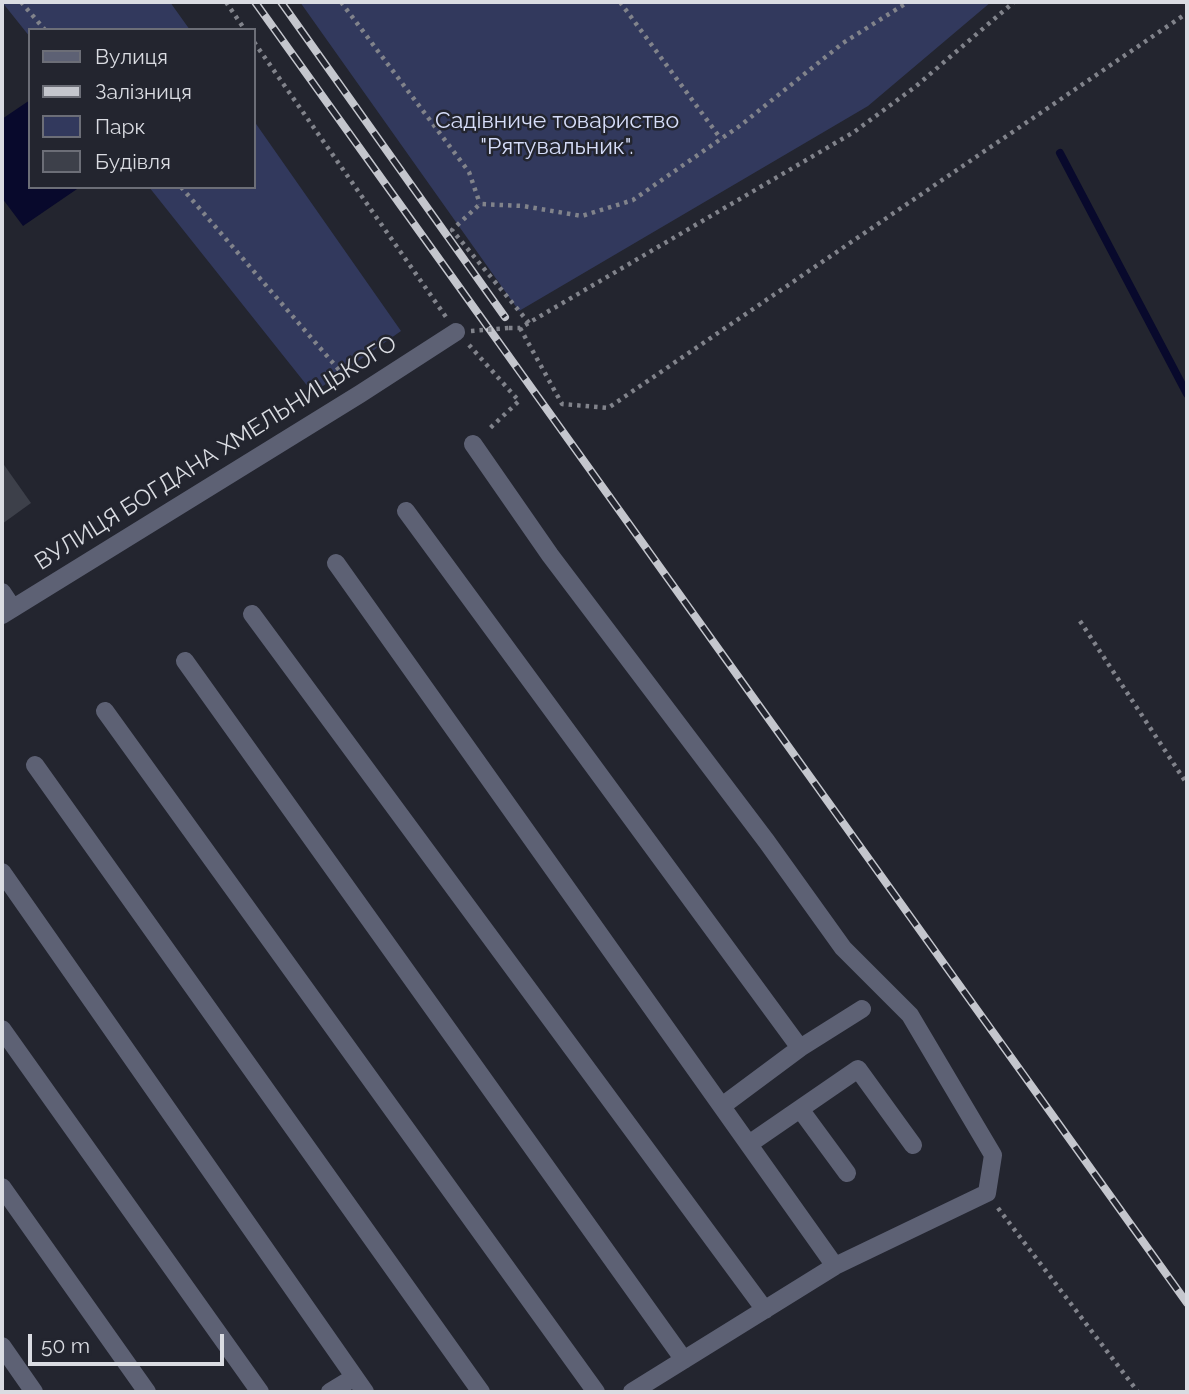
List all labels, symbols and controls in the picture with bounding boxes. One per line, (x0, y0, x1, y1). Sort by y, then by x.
legend (28, 28, 256, 189)
text: Вулиця (95, 44, 168, 69)
text: Залізниця (95, 79, 192, 104)
park label: Садівниче товариство "Рятувальник". (435, 107, 679, 161)
text: Парк (95, 114, 145, 139)
text: Будівля (95, 149, 171, 174)
street label: ВУЛИЦЯ БОГДАНА ХМЕЛЬНИЦЬКОГО (30, 330, 402, 576)
scale bar (32, 1320, 228, 1364)
text: 50 m (41, 1333, 90, 1358)

